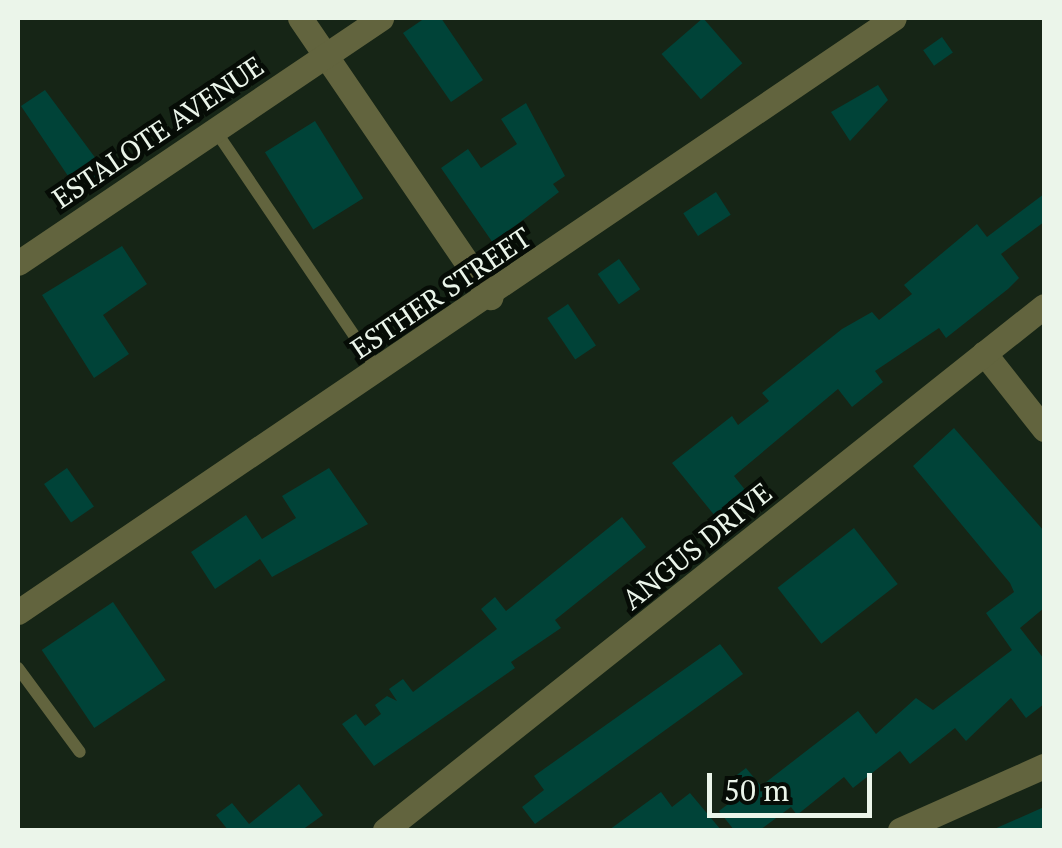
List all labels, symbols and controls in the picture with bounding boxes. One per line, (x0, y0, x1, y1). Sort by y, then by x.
street label: ESTALOTE AVENUE (46, 49, 270, 215)
street label: ESTHER STREET (345, 220, 537, 366)
street label: ANGUS DRIVE (616, 476, 778, 616)
scale bar (712, 753, 877, 815)
text: 50 m (724, 770, 789, 810)

